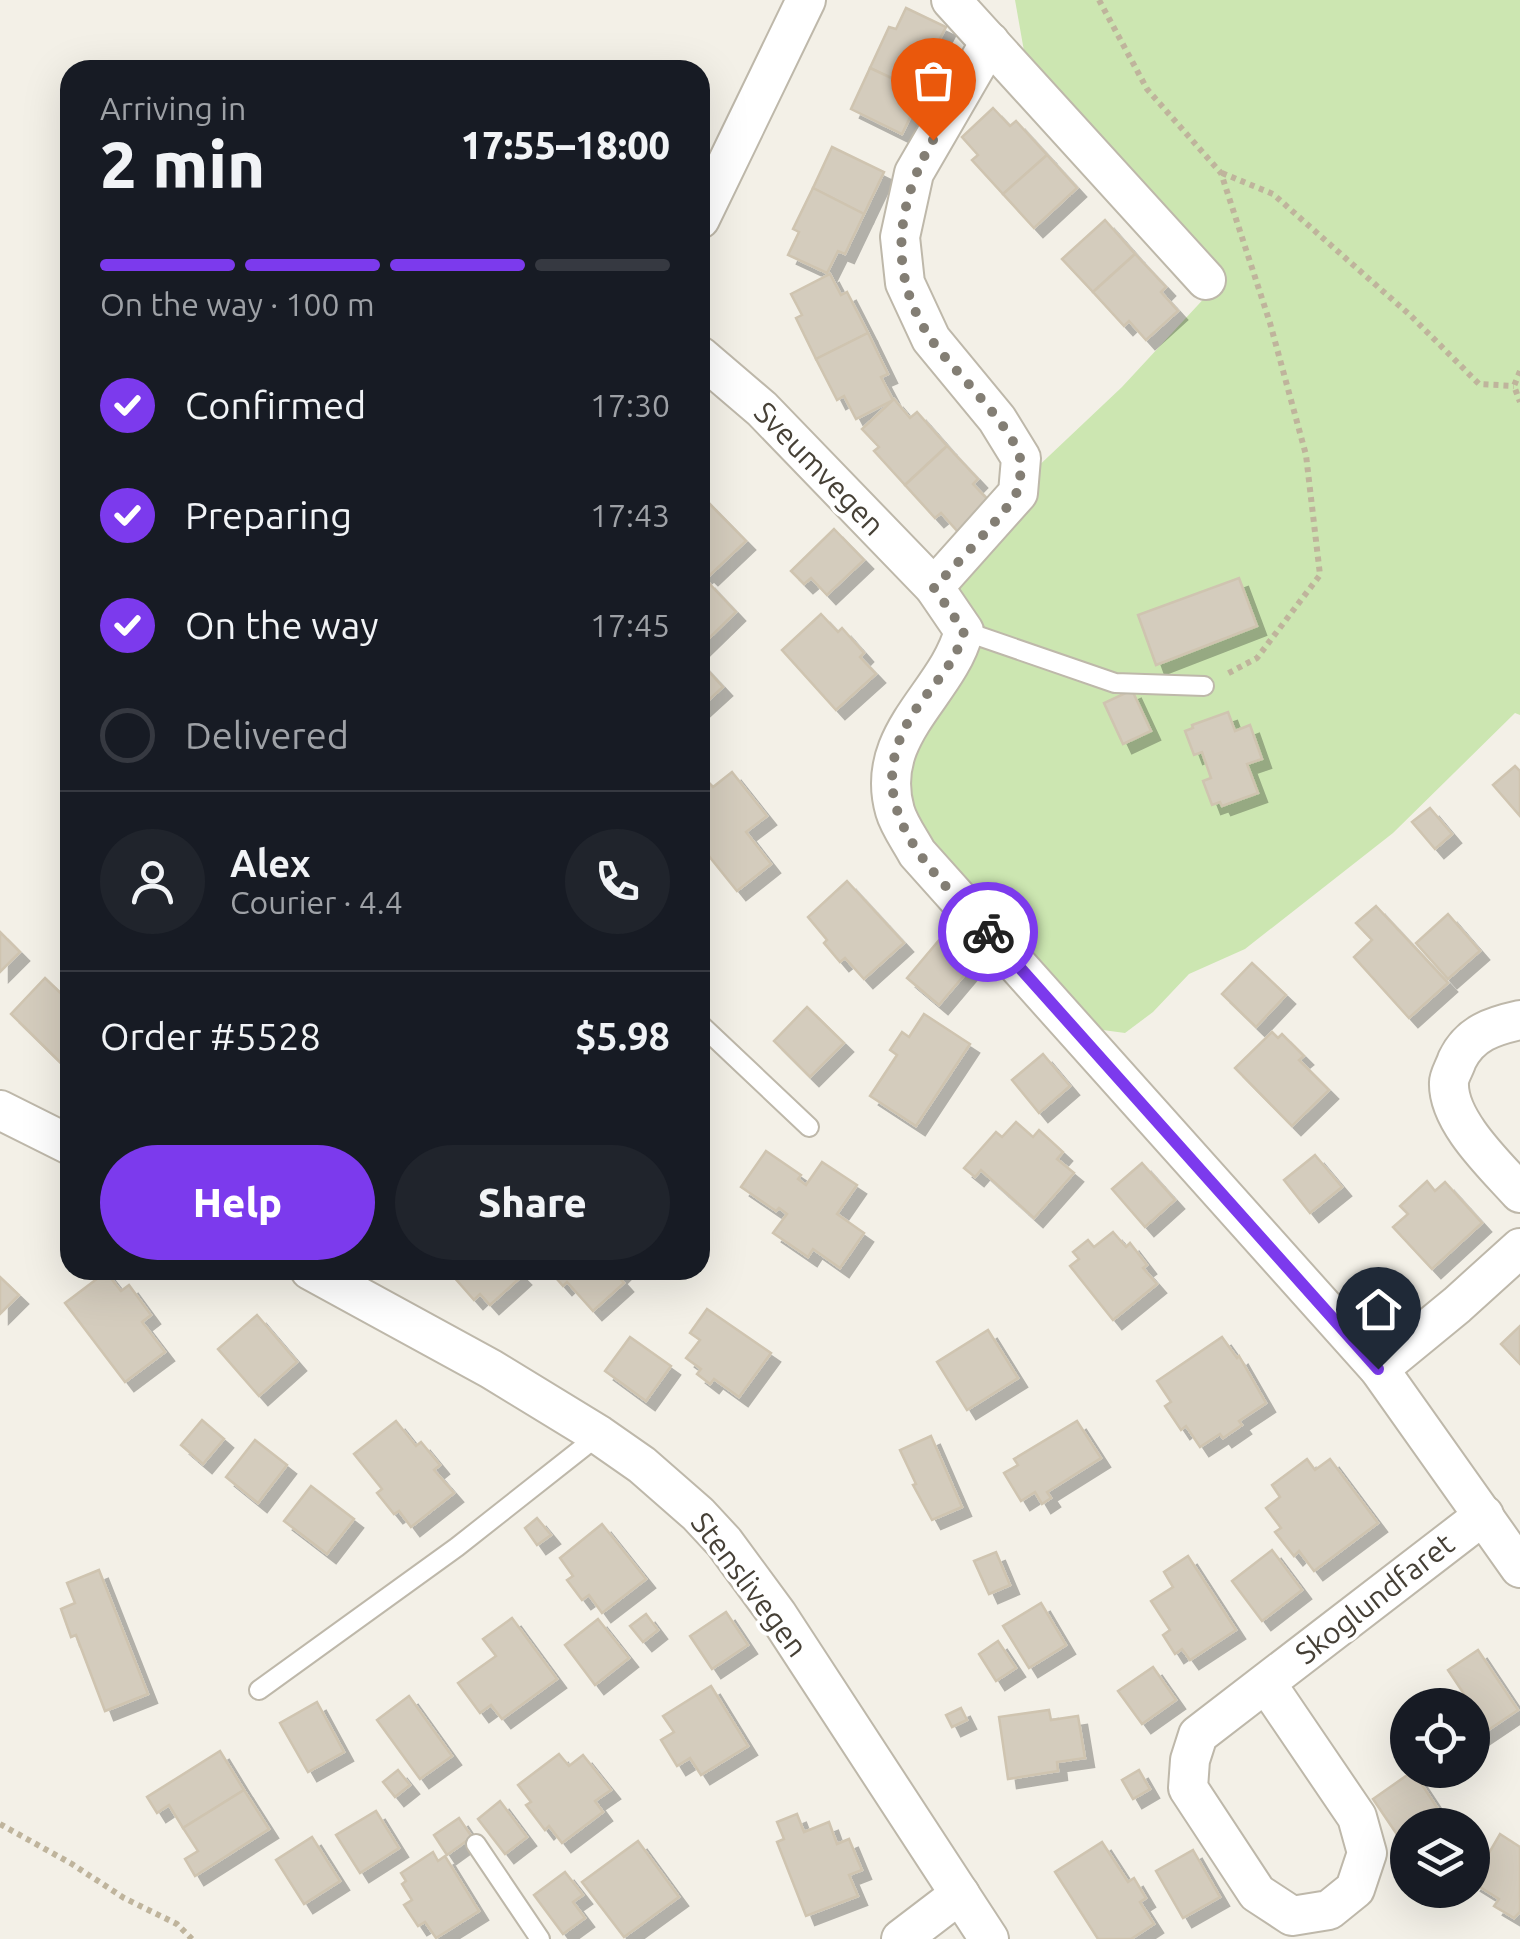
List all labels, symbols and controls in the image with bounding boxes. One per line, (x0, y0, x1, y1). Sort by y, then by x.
pin (891, 38, 976, 141)
icon: bag (906, 53, 961, 108)
text: Arriving in (100, 90, 246, 126)
text: 17:55–18:00 (461, 124, 670, 166)
text: 2 min (100, 127, 265, 200)
text: On the way · 100 m (100, 286, 375, 322)
icon: check (100, 378, 155, 433)
text: Confirmed (185, 384, 366, 426)
text: 17:30 (590, 387, 670, 423)
street label: Sveumvegen (748, 395, 892, 542)
icon: check (100, 488, 155, 543)
text: Preparing (185, 494, 352, 536)
text: 17:43 (590, 497, 670, 533)
icon: check (100, 598, 155, 653)
text: On the way (185, 604, 378, 646)
text: 17:45 (590, 607, 670, 643)
text: Delivered (185, 714, 349, 756)
button: person (100, 829, 205, 934)
button: phone (565, 829, 670, 934)
text: Alex (230, 842, 311, 884)
courier (938, 882, 1038, 982)
text: Courier · 4.4 (230, 884, 403, 920)
icon: bike (961, 905, 1016, 960)
text: Order #5528 (100, 1015, 321, 1057)
text: $5.98 (575, 1015, 670, 1057)
button: Help (100, 1145, 375, 1260)
button: Share (395, 1145, 670, 1260)
pin (1336, 1267, 1421, 1370)
icon: home (1351, 1282, 1406, 1337)
street label: Stenslivegen (685, 1506, 815, 1663)
street label: Skoglundfaret (1289, 1526, 1460, 1670)
map controls (1390, 1688, 1490, 1908)
button: locate (1390, 1688, 1490, 1788)
button: layers (1390, 1808, 1490, 1908)

